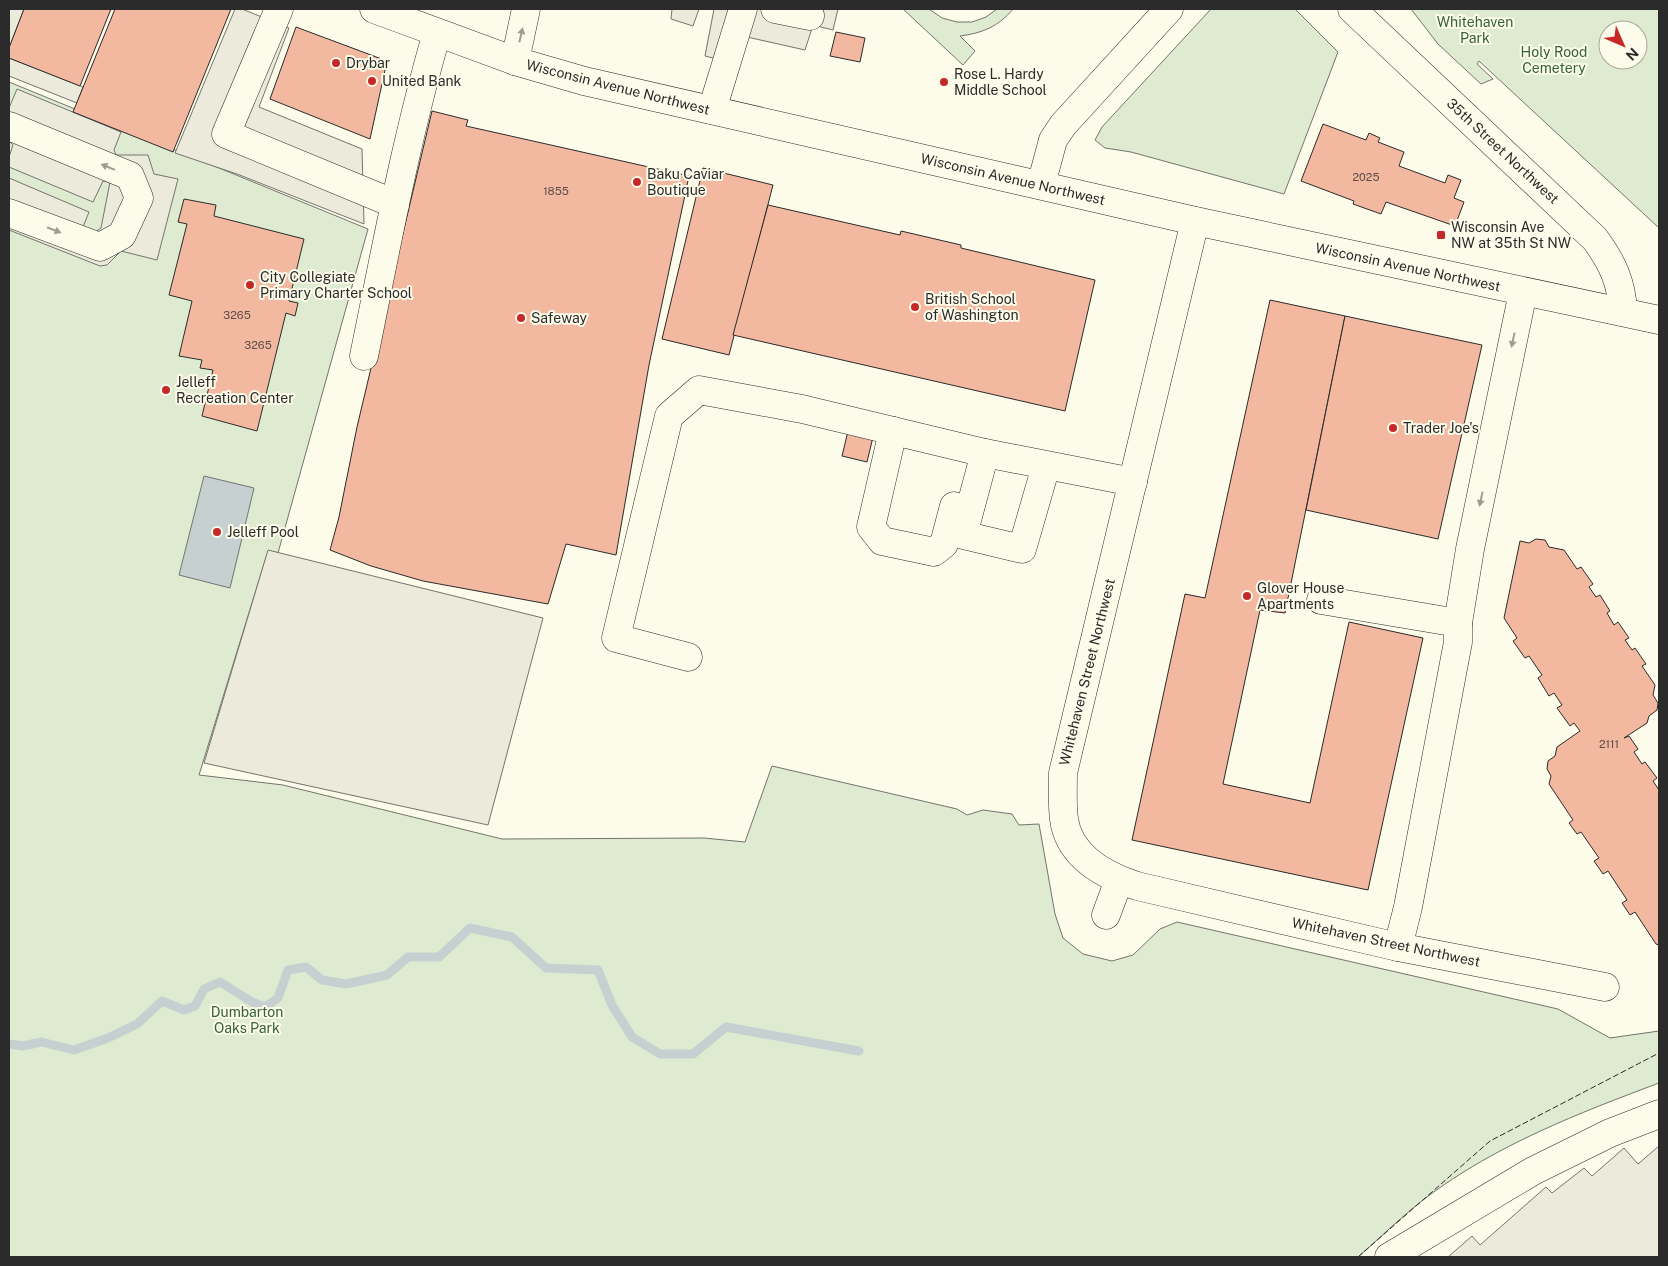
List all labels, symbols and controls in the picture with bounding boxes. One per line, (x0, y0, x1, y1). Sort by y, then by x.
park label: Whitehaven Park (1437, 14, 1513, 46)
north arrow (1598, 20, 1648, 70)
one-way arrow (517, 28, 525, 43)
park label: Holy Rood Cemetery (1521, 44, 1587, 76)
text: N (1623, 45, 1642, 64)
place label: Drybar (346, 55, 390, 71)
street label: Wisconsin Avenue Northwest (524, 56, 712, 118)
marker: Drybar (330, 57, 342, 69)
place label: Rose L. Hardy Middle School (954, 66, 1047, 98)
place label: United Bank (382, 73, 461, 89)
marker: United Bank (366, 75, 378, 87)
marker: Rose L. Hardy Middle School (938, 76, 950, 88)
street label: 35th Street Northwest (1444, 95, 1562, 207)
street label: Wisconsin Avenue Northwest (919, 150, 1107, 208)
one-way arrow (101, 162, 115, 170)
place label: Baku Caviar Boutique (647, 166, 724, 198)
house number: 2025 (1353, 171, 1379, 183)
marker: Baku Caviar Boutique (631, 176, 643, 188)
house number: 1855 (543, 185, 569, 197)
place label: Wisconsin Ave NW at 35th St NW (1451, 219, 1572, 251)
one-way arrow (47, 227, 62, 234)
marker: Wisconsin Ave NW at 35th St NW (1435, 229, 1447, 241)
street label: Wisconsin Avenue Northwest (1314, 240, 1502, 294)
place label: City Collegiate Primary Charter School (260, 269, 412, 301)
marker: City Collegiate Primary Charter School (244, 279, 256, 291)
place label: British School of Washington (925, 291, 1018, 323)
marker: British School of Washington (909, 301, 921, 313)
house number: 3265 (223, 309, 251, 321)
place label: Safeway (531, 310, 587, 326)
marker: Safeway (515, 312, 527, 324)
one-way arrow (1509, 332, 1517, 347)
house number: 3265 (244, 339, 272, 351)
place label: Jelleff Recreation Center (176, 374, 294, 406)
marker: Jelleff Recreation Center (160, 384, 172, 396)
place label: Trader Joe's (1403, 420, 1479, 436)
marker: Trader Joe's (1387, 422, 1399, 434)
one-way arrow (1476, 491, 1484, 507)
place label: Jelleff Pool (227, 524, 299, 540)
marker: Jelleff Pool (211, 526, 223, 538)
street label: Whitehaven Street Northwest (1056, 577, 1118, 767)
place label: Glover House Apartments (1257, 580, 1344, 612)
marker: Glover House Apartments (1241, 590, 1253, 602)
house number: 2111 (1599, 738, 1619, 750)
street label: Whitehaven Street Northwest (1290, 914, 1482, 970)
park label: Dumbarton Oaks Park (211, 1004, 283, 1036)

